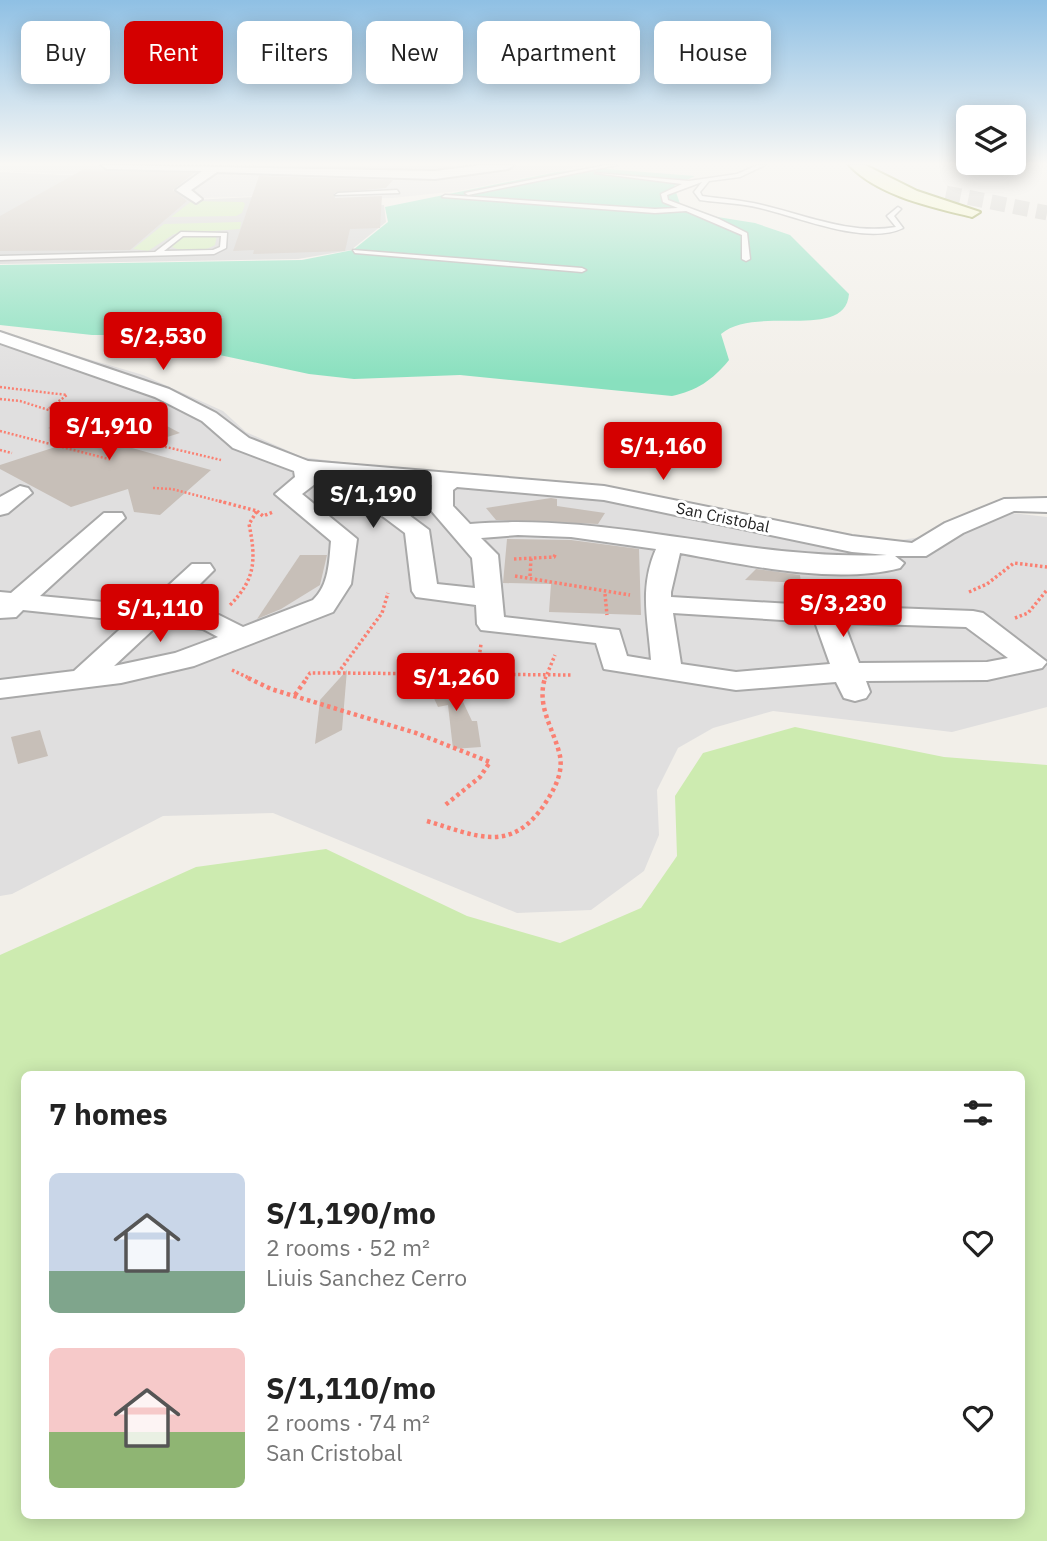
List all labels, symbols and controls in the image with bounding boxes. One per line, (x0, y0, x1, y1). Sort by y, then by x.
chip: Buy (21, 21, 110, 84)
chip: Rent (124, 21, 223, 84)
chip: Filters (237, 21, 352, 84)
chip: New (366, 21, 463, 84)
chip: Apartment (477, 21, 640, 84)
chip: House (654, 21, 771, 84)
map controls (956, 105, 1026, 175)
button: layers (956, 105, 1026, 175)
pin: S/2,530 (98, 312, 228, 372)
text: S/2,530 (120, 320, 206, 350)
pin: S/1,910 (44, 402, 174, 462)
text: S/1,910 (66, 410, 152, 440)
pin: S/1,160 (598, 422, 728, 482)
text: S/1,160 (620, 430, 706, 460)
pin: S/1,190 (308, 470, 438, 530)
text: S/1,190 (330, 478, 416, 508)
street label: San Cristobal (675, 497, 771, 537)
pin: S/3,230 (778, 580, 908, 639)
pin: S/1,110 (95, 584, 225, 644)
text: S/3,230 (800, 587, 886, 617)
text: S/1,110 (117, 592, 203, 622)
pin: S/1,260 (391, 654, 521, 713)
text: S/1,260 (413, 661, 499, 691)
text: 7 homes (49, 1094, 168, 1133)
icon: filters (959, 1094, 997, 1132)
text: S/1,190/mo (266, 1193, 436, 1232)
icon: home (105, 1201, 189, 1285)
icon: heart (959, 1224, 997, 1262)
text: 2 rooms · 52 m² (266, 1232, 430, 1262)
text: Liuis Sanchez Cerro (266, 1262, 467, 1292)
text: S/1,110/mo (266, 1368, 436, 1407)
icon: home (105, 1376, 189, 1460)
icon: heart (959, 1399, 997, 1437)
text: 2 rooms · 74 m² (266, 1407, 430, 1437)
text: San Cristobal (266, 1437, 402, 1467)

